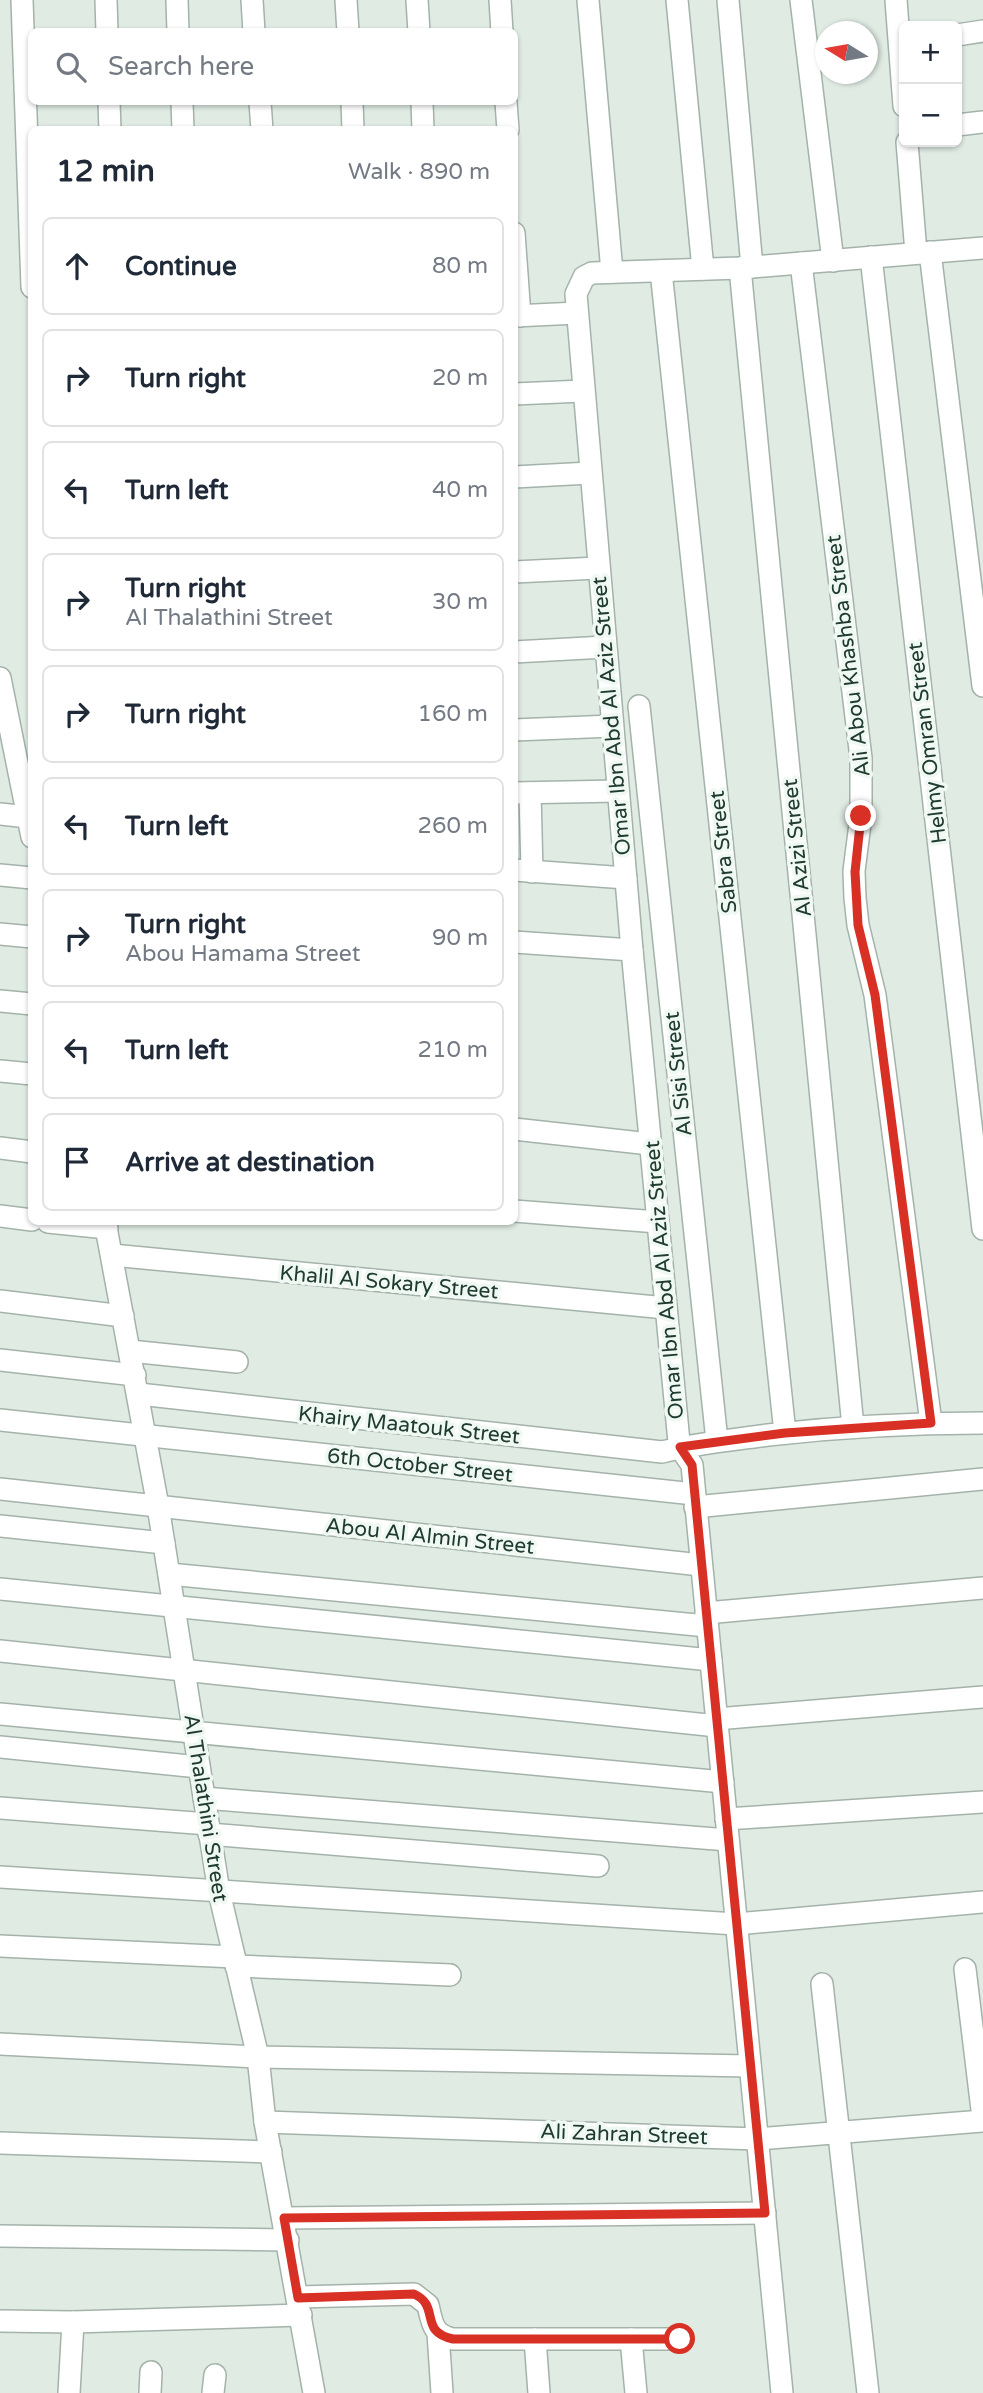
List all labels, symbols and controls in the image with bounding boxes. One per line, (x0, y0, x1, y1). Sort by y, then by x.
north arrow (815, 21, 878, 84)
map controls (899, 21, 962, 147)
button: + (899, 21, 962, 84)
search box (28, 28, 518, 105)
icon: search (52, 48, 90, 86)
text: Search here (108, 51, 254, 82)
button: − (899, 84, 962, 147)
text: 12 min (56, 153, 155, 190)
text: Walk · 890 m (348, 158, 490, 186)
icon: ahead (58, 247, 96, 285)
text: Continue (125, 251, 237, 282)
text: 80 m (432, 252, 488, 280)
icon: right (58, 359, 96, 397)
text: Turn right (125, 363, 246, 394)
text: 20 m (432, 364, 488, 392)
icon: left (58, 471, 96, 509)
text: Turn left (125, 475, 228, 506)
text: 40 m (432, 476, 488, 504)
street label: Ali Abou Khashba Street (821, 534, 876, 778)
text: Turn right (125, 573, 246, 604)
street label: Omar Ibn Abd Al Aziz Street (587, 576, 636, 856)
icon: right (58, 583, 96, 621)
text: 30 m (432, 588, 488, 616)
text: Al Thalathini Street (125, 604, 333, 632)
street label: Helmy Omran Street (903, 641, 952, 845)
icon: right (58, 695, 96, 733)
text: Turn right (125, 699, 246, 730)
text: 160 m (418, 700, 488, 728)
street label: Al Azizi Street (778, 778, 817, 918)
street label: Sabra Street (705, 789, 742, 915)
route end (845, 800, 876, 831)
icon: left (58, 807, 96, 845)
text: Turn left (125, 811, 228, 842)
text: 260 m (418, 812, 488, 840)
text: Turn right (125, 909, 246, 940)
icon: right (58, 919, 96, 957)
text: 90 m (432, 924, 488, 952)
text: Abou Hamama Street (125, 940, 361, 968)
street label: Al Sisi Street (660, 1010, 697, 1137)
icon: left (58, 1031, 96, 1069)
text: Turn left (125, 1035, 228, 1066)
text: 210 m (418, 1036, 488, 1064)
street label: Omar Ibn Abd Al Aziz Street (640, 1140, 689, 1420)
icon: arrive (58, 1143, 96, 1181)
text: Arrive at destination (125, 1147, 375, 1178)
street label: Khalil Al Sokary Street (278, 1260, 499, 1305)
street label: Khairy Maatouk Street (297, 1401, 521, 1450)
street label: 6th October Street (326, 1443, 514, 1488)
street label: Abou Al Almin Street (324, 1513, 535, 1560)
street label: Al Thalathini Street (178, 1712, 233, 1904)
street label: Ali Zahran Street (540, 2119, 708, 2150)
route start (664, 2323, 695, 2354)

